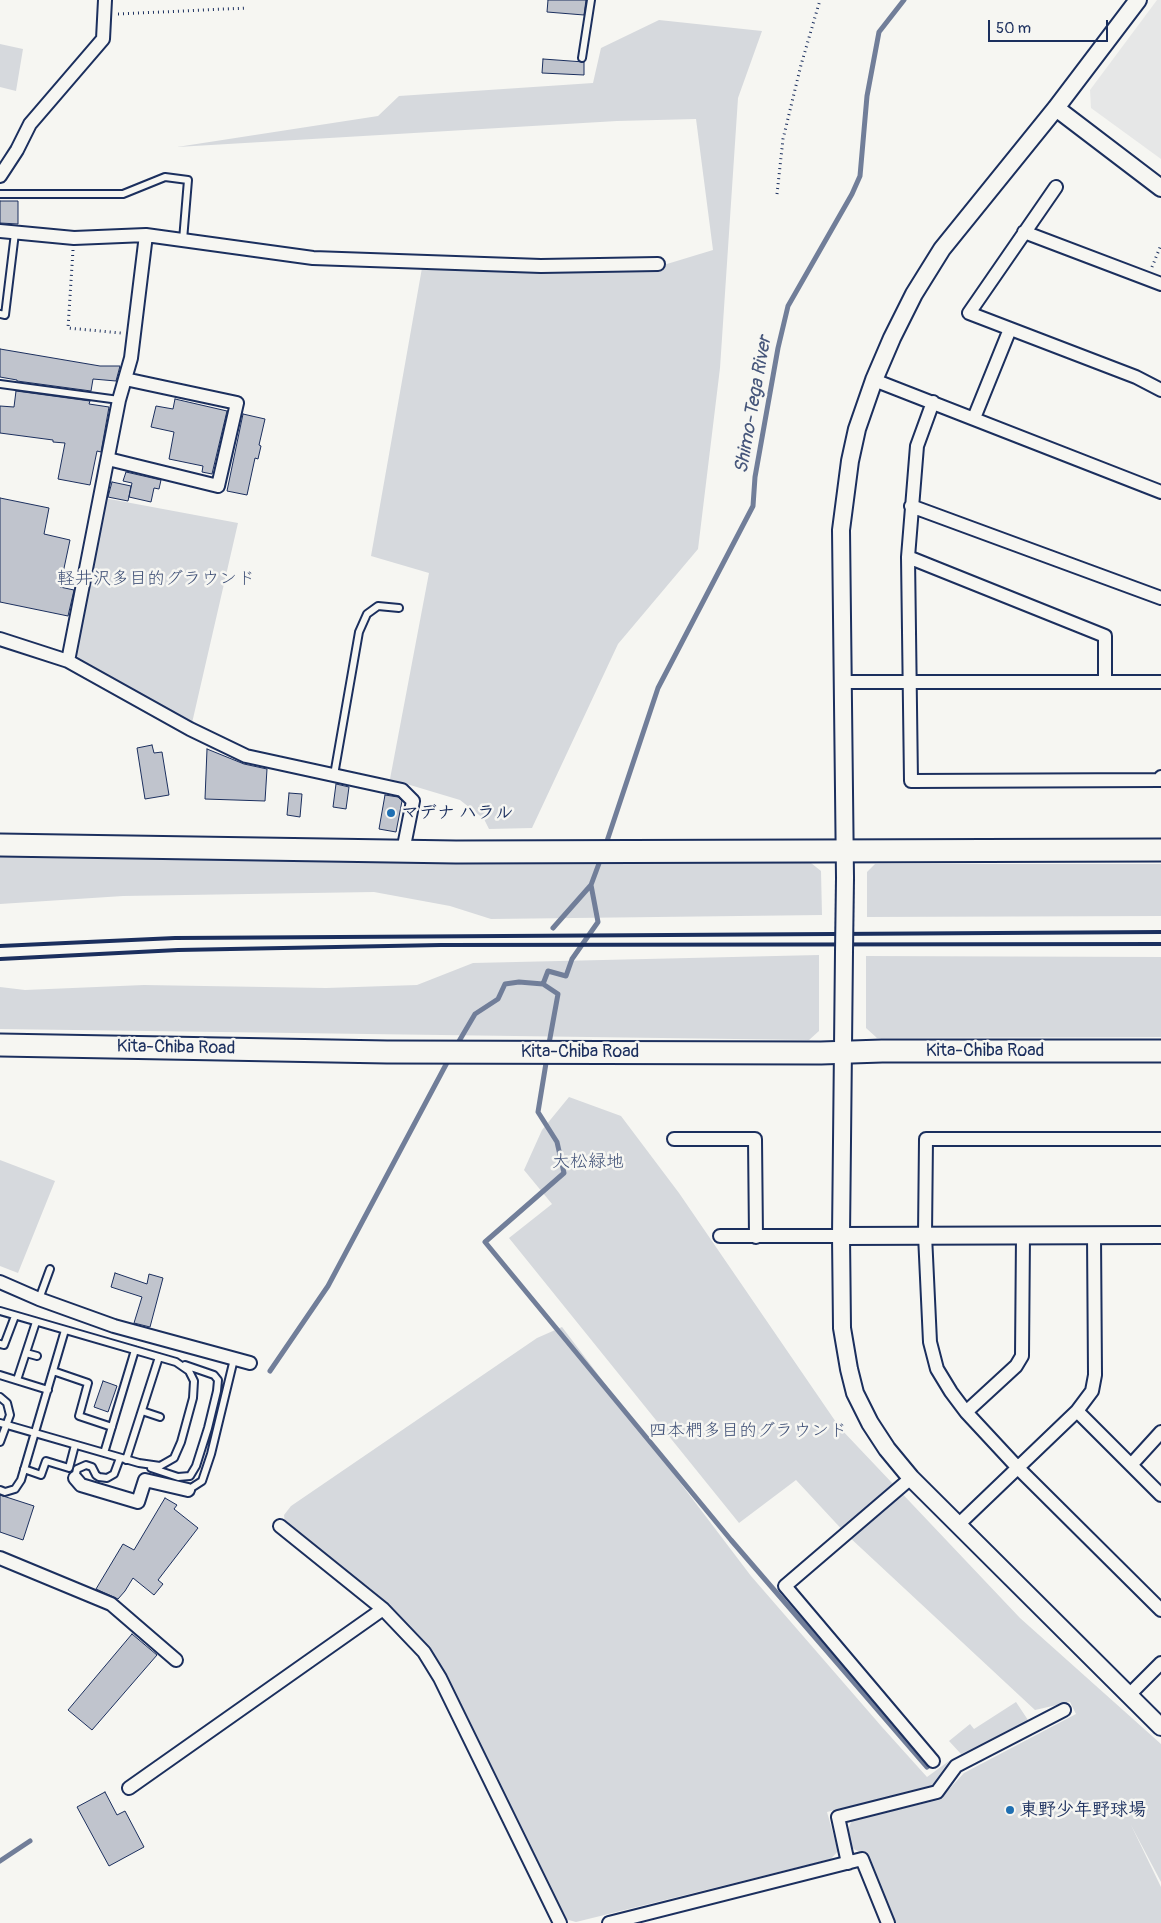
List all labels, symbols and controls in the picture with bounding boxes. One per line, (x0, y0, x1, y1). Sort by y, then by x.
scale bar (991, 10, 1111, 42)
text: 50 m (996, 19, 1031, 38)
water label: Shimo-Tega River (731, 334, 777, 476)
park label: 軽井沢多目的グラウンド (57, 568, 255, 590)
place label: マデナ ハラル (401, 802, 513, 824)
marker: マデナ ハラル (385, 807, 397, 819)
street label: Kita-Chiba Road (116, 1036, 236, 1060)
street label: Kita-Chiba Road (926, 1040, 1044, 1062)
street label: Kita-Chiba Road (521, 1041, 639, 1063)
park label: 大松緑地 (552, 1151, 624, 1173)
park label: 四本椚多目的グラウンド (649, 1420, 847, 1442)
place label: 東野少年野球場 (1020, 1799, 1146, 1821)
marker: 東野少年野球場 (1004, 1804, 1016, 1816)

